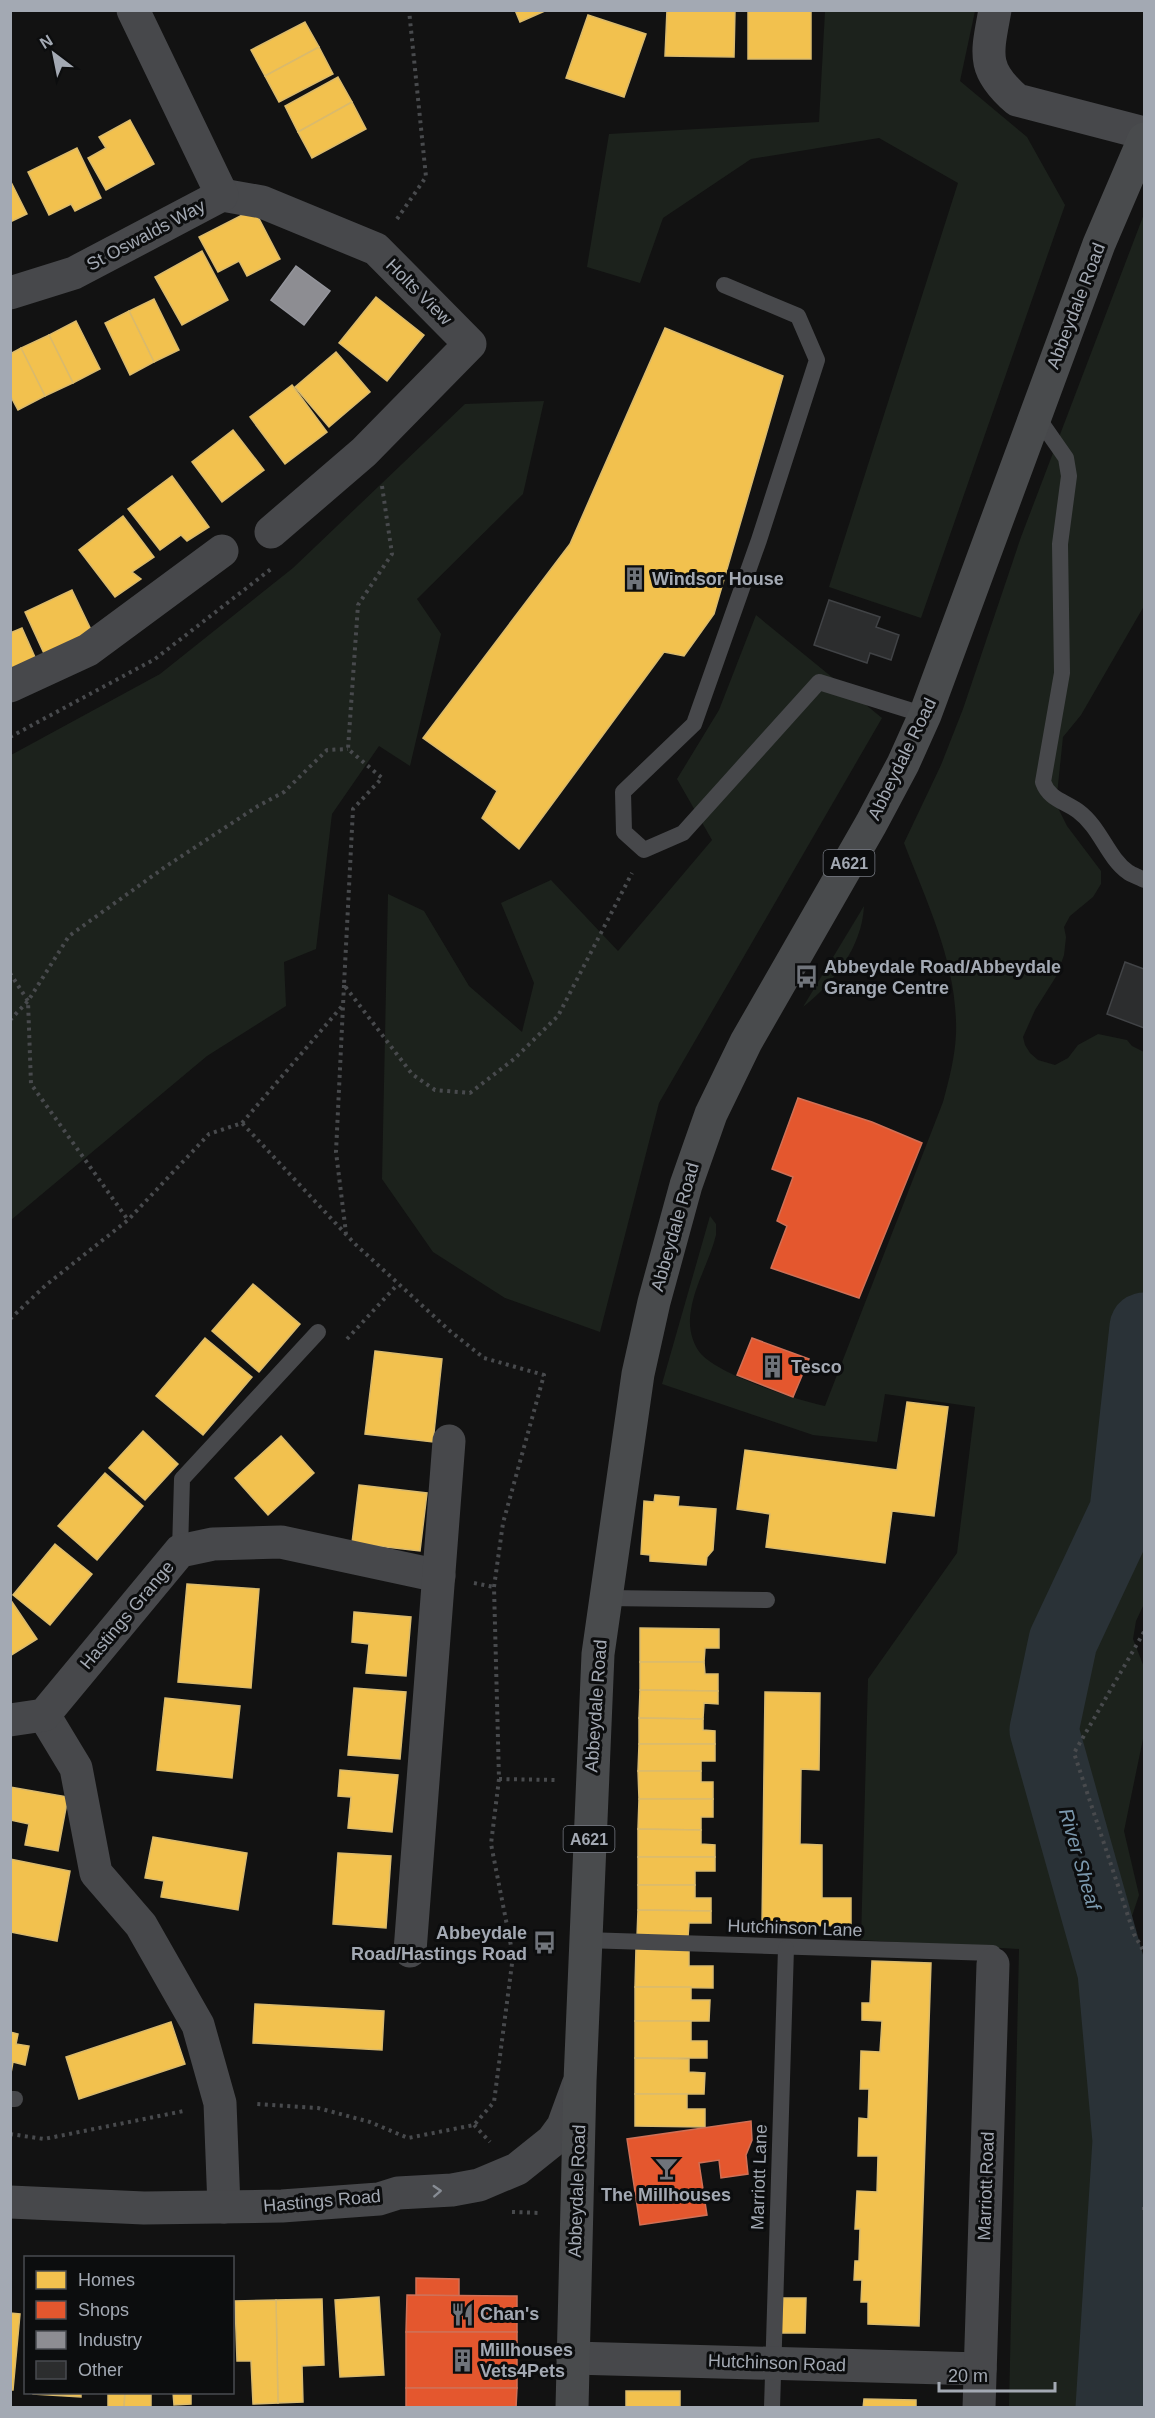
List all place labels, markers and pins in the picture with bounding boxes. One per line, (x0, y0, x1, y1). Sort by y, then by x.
building icon: Windsor House (621, 566, 647, 592)
place label: Windsor House (652, 569, 784, 589)
place label: Abbeydale Road/Abbeydale Grange Centre (824, 957, 1061, 998)
bus stop icon: Abbeydale Road/Abbeydale Grange Centre (793, 964, 819, 990)
building icon: Tesco (760, 1354, 786, 1380)
place label: Tesco (791, 1357, 842, 1377)
place label: Abbeydale Road/Hastings Road (351, 1923, 527, 1964)
bus stop icon: Abbeydale Road/Hastings Road (532, 1930, 558, 1956)
bar icon: The Millhouses (653, 2156, 679, 2182)
place label: The Millhouses (601, 2185, 731, 2205)
restaurant icon: Chan's (449, 2301, 475, 2327)
place label: Chan's (480, 2304, 539, 2324)
place label: Millhouses Vets4Pets (480, 2340, 573, 2381)
building icon: Millhouses Vets4Pets (449, 2347, 475, 2373)

